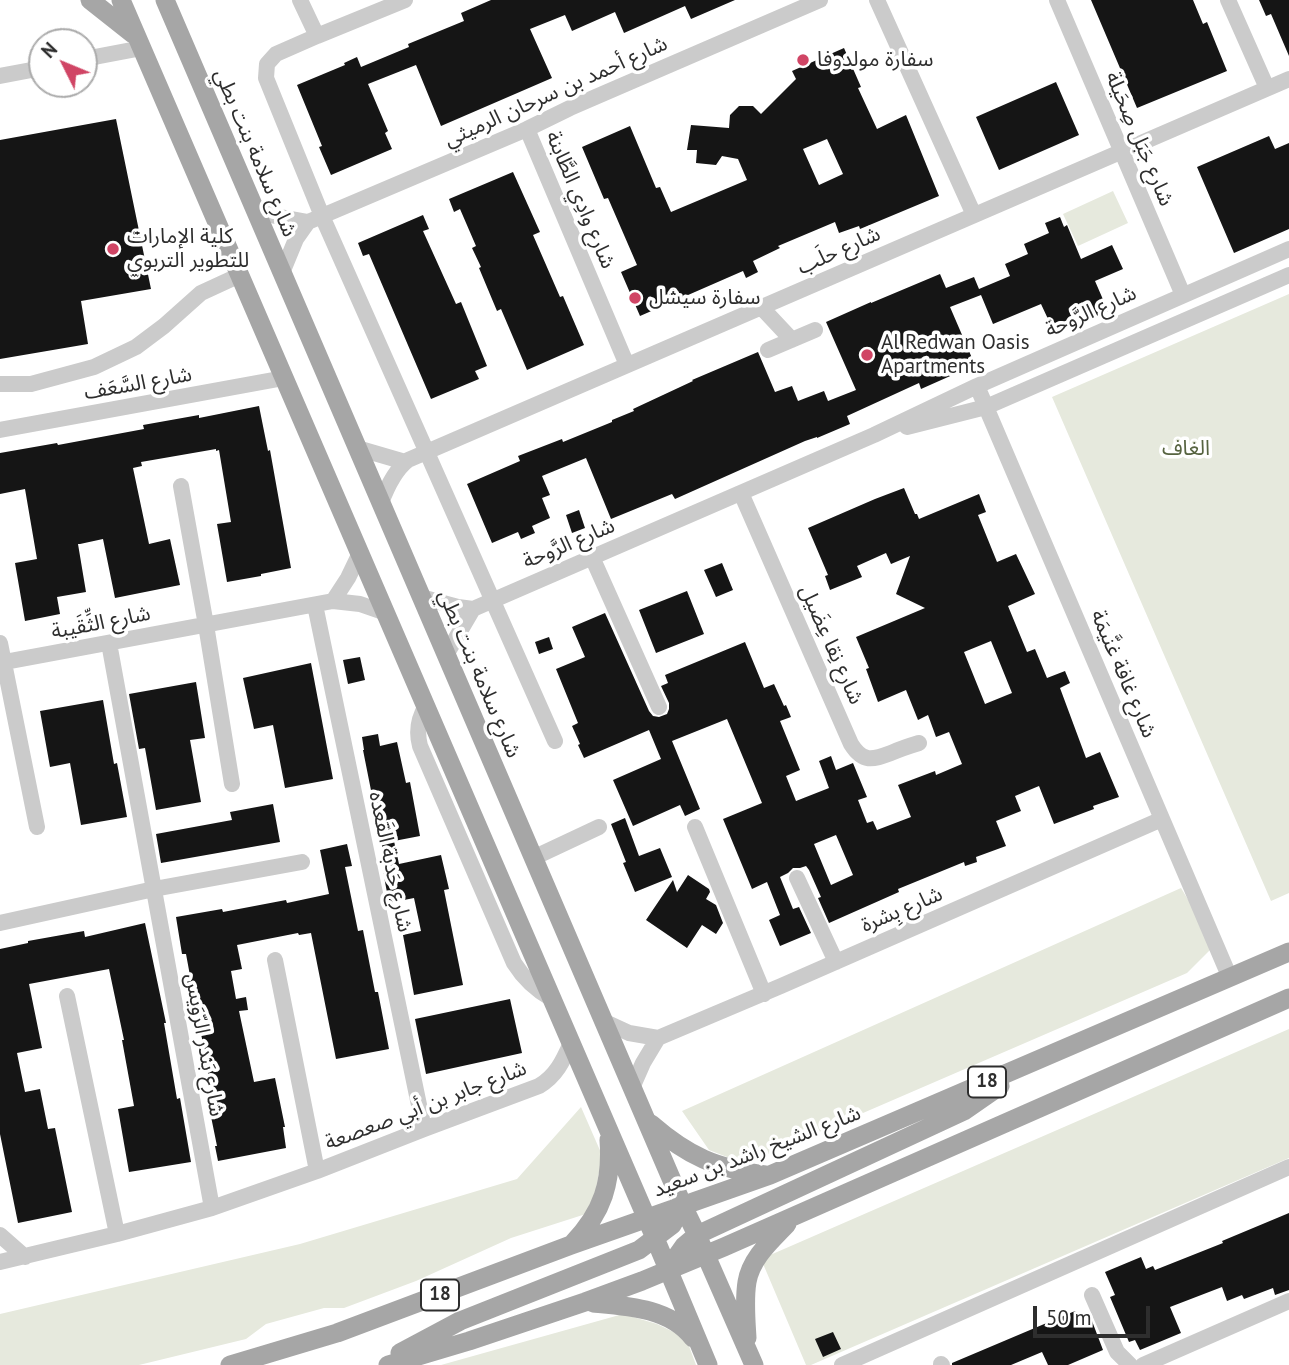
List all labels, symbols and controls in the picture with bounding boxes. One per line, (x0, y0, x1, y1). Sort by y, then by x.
north arrow (28, 28, 98, 98)
street label: شارع أحمد بن سرحان الرميثي (440, 31, 672, 153)
text: N (36, 37, 62, 63)
place label: سفارة مولدوفا (817, 47, 933, 73)
marker: سفارة مولدوفا (795, 52, 811, 68)
street label: شارع سلامة بنت بطي (208, 65, 302, 241)
street label: شارع جَبَل صِحَيلة (1099, 68, 1179, 210)
street label: شارع وادِي الطَّابنة (540, 127, 620, 273)
street label: شارع حلَب (794, 222, 884, 280)
place label: كلية الإمارات للتطوير التربوي (127, 224, 249, 274)
marker: كلية الإمارات للتطوير التربوي (105, 241, 121, 257)
street label: شارع الرَّوحة (1041, 281, 1141, 343)
place label: سفارة سيشل (649, 285, 760, 311)
marker: سفارة سيشل (627, 290, 643, 306)
place label: Al Redwan Oasis Apartments (881, 330, 1030, 380)
marker: Al Redwan Oasis Apartments (859, 347, 875, 363)
street label: شارع السَّعَف (82, 362, 194, 406)
park label: الغاف (1162, 436, 1210, 462)
street label: شارع الرَّوحة (519, 513, 619, 575)
street label: شارع نِقا عِضَيل (793, 581, 869, 709)
street label: شارع سلامة بنت بطي (432, 586, 526, 762)
street label: شارع الثِّقَيبة (49, 601, 153, 645)
street label: شارع غافة غنَّيمَة (1085, 606, 1161, 742)
street label: شارع حَدبة القَعده (363, 789, 417, 935)
street label: شارع بِشرة (857, 882, 947, 938)
street label: شارع بَندر الرّوَيس (179, 971, 229, 1119)
street label: شارع جابر بن أبي صعصعة (322, 1056, 530, 1156)
road number: 18 (968, 1066, 1006, 1098)
street label: شارع الشيخ راشد بن سعيد (650, 1101, 864, 1203)
road number: 18 (421, 1280, 459, 1310)
scale bar (1037, 1292, 1154, 1336)
text: 50 m (1046, 1304, 1092, 1331)

